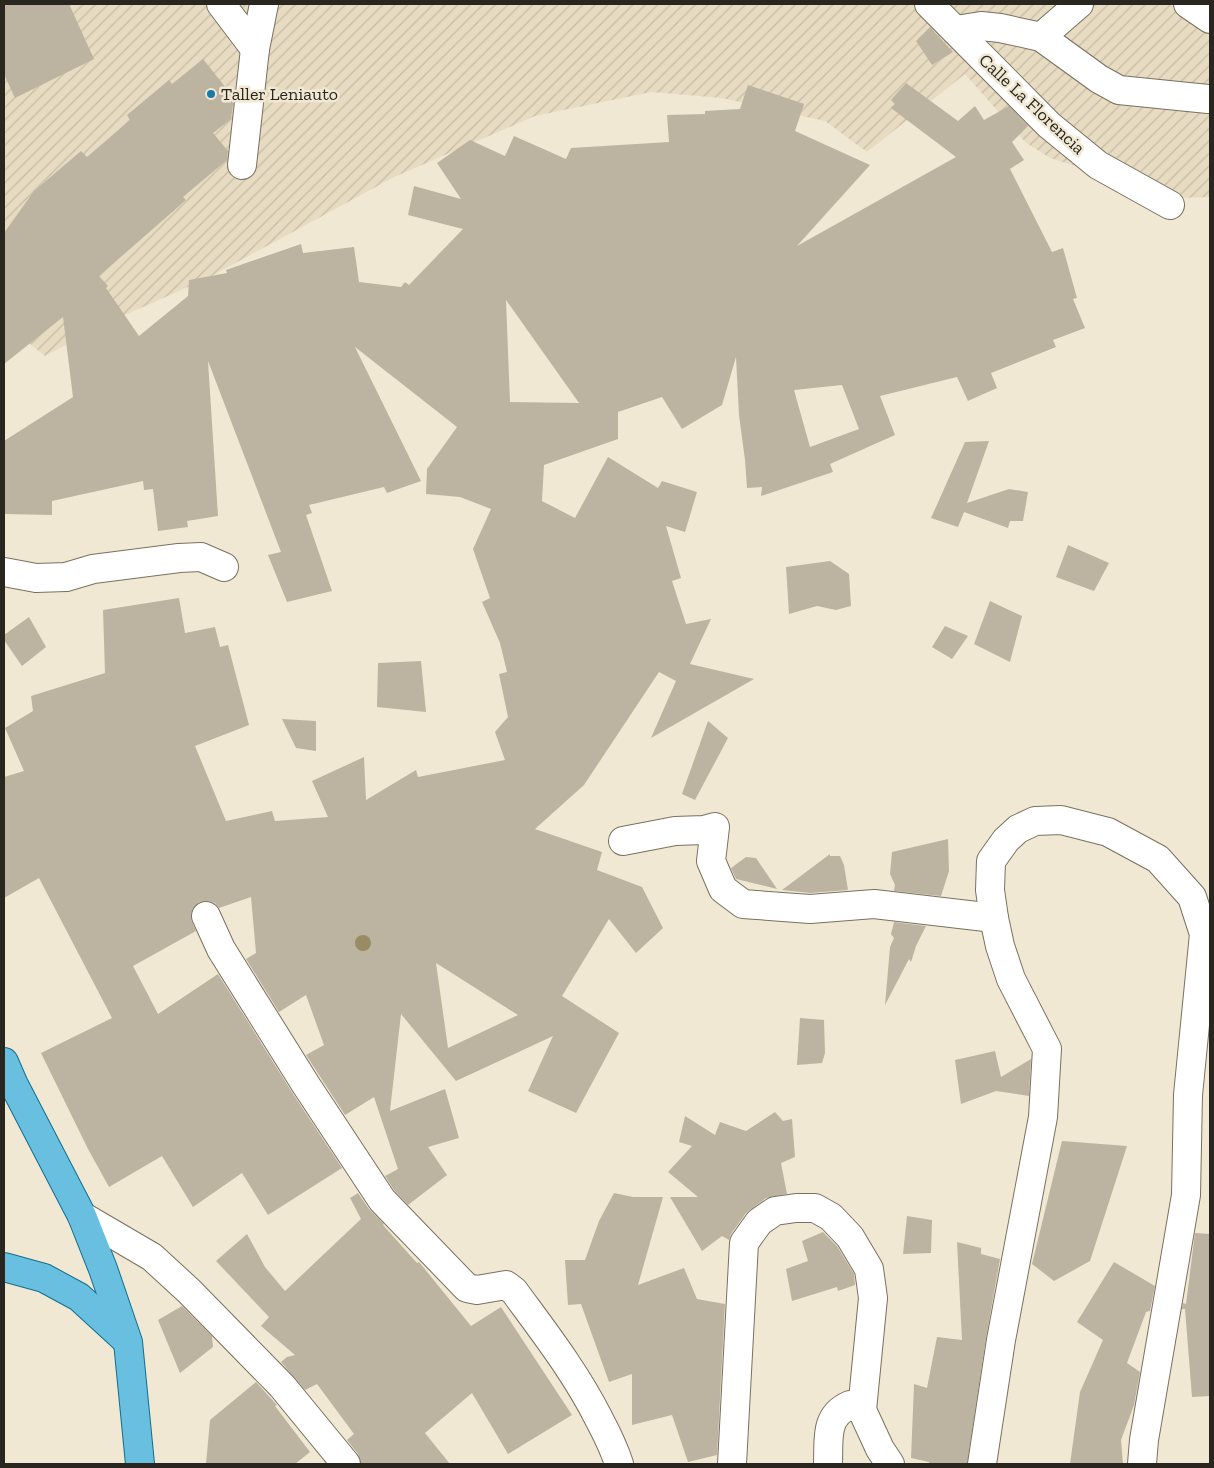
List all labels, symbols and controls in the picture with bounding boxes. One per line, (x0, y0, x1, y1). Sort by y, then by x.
street label: Calle La Florencia (974, 49, 1090, 159)
place label: Taller Leniauto (221, 83, 338, 105)
marker: Taller Leniauto (205, 88, 217, 100)

